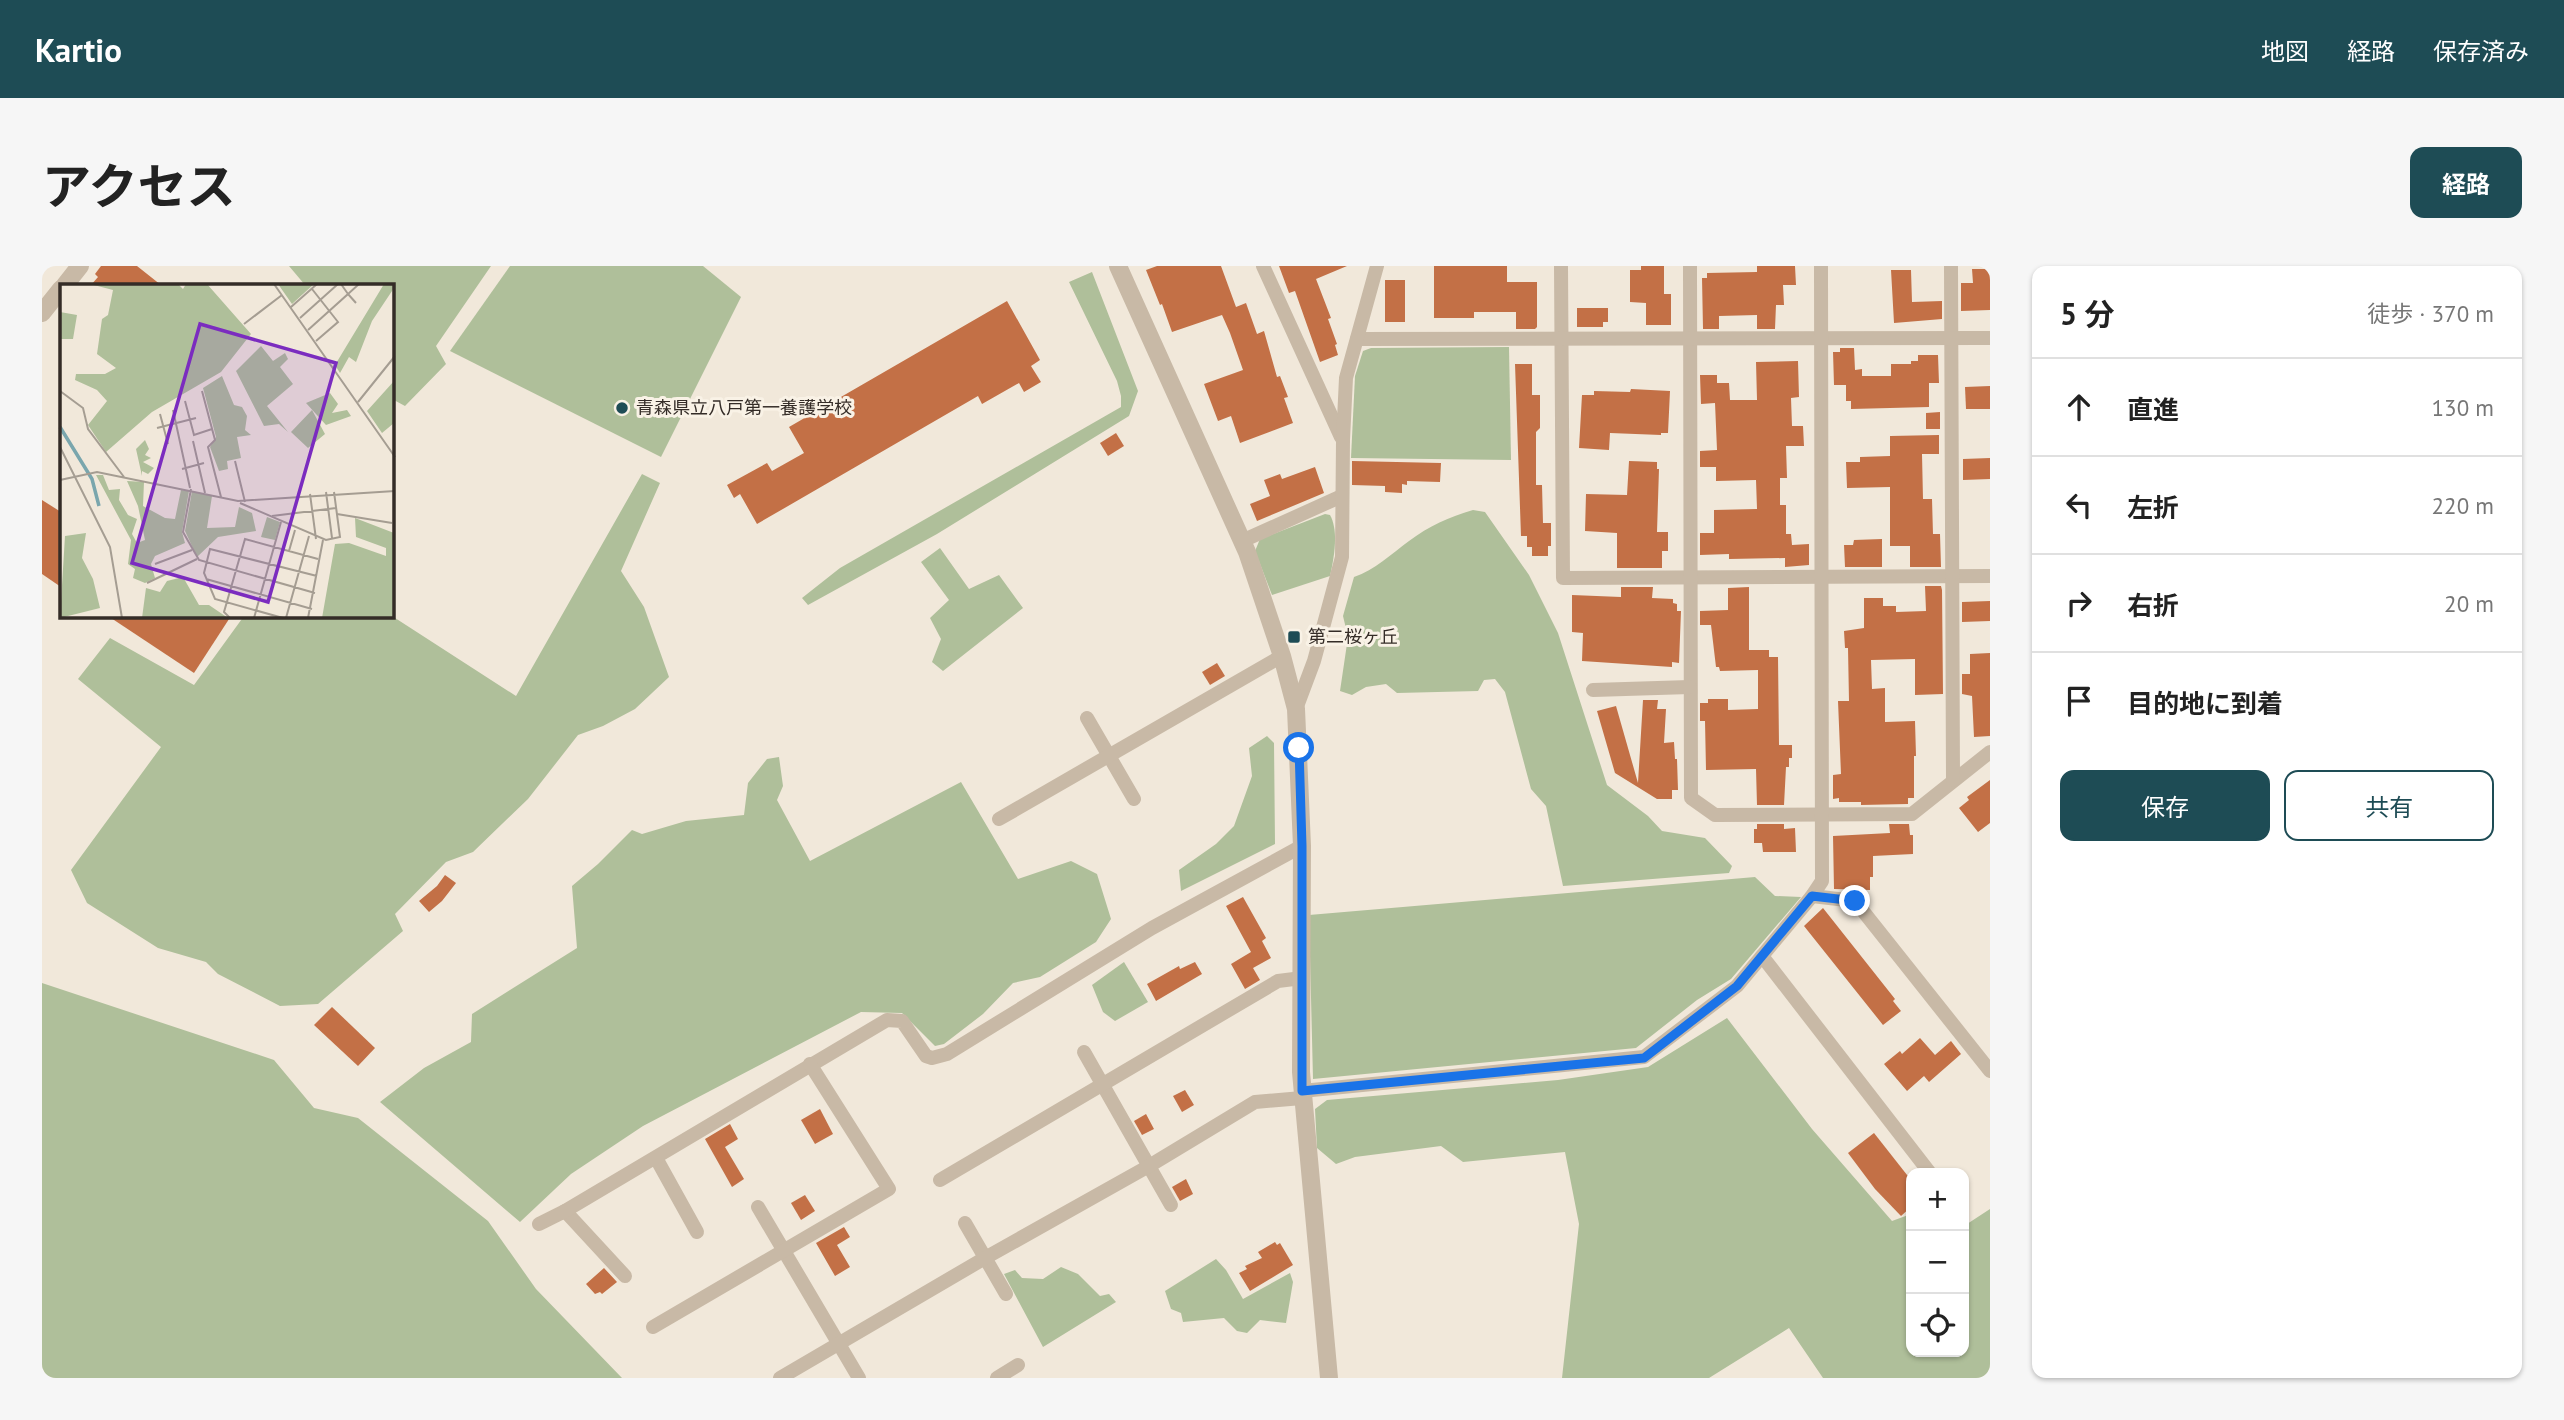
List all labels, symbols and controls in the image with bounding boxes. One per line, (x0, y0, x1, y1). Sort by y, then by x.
text: Kartio (35, 28, 122, 71)
text: 地図 (2261, 36, 2309, 67)
text: 経路 (2347, 36, 2395, 67)
text: 保存済み (2433, 36, 2529, 67)
button: 経路 (2410, 147, 2522, 218)
text: アクセス (42, 154, 236, 218)
inset map (60, 284, 394, 618)
text: 5 分 (2060, 294, 2115, 333)
text: 徒歩 · 370 m (2367, 299, 2494, 328)
icon: ahead (2060, 388, 2098, 426)
text: 直進 (2127, 393, 2179, 426)
text: 130 m (2432, 393, 2494, 422)
place label: 青森県立八戸第一養護学校 (636, 396, 852, 419)
marker: 青森県立八戸第一養護学校 (614, 400, 630, 416)
icon: left (2060, 486, 2098, 524)
text: 左折 (2127, 491, 2179, 524)
text: 220 m (2432, 491, 2494, 520)
icon: right (2060, 584, 2098, 622)
text: 右折 (2127, 589, 2179, 622)
text: 20 m (2444, 589, 2494, 618)
place label: 第二桜ヶ丘 (1308, 625, 1398, 648)
marker: 第二桜ヶ丘 (1286, 629, 1302, 645)
icon: arrive (2060, 682, 2098, 720)
text: 目的地に到着 (2127, 687, 2283, 720)
route start (1283, 732, 1314, 763)
button: 保存 (2060, 770, 2270, 841)
button: 共有 (2284, 770, 2494, 841)
route end (1839, 885, 1870, 916)
map controls (1906, 1168, 1969, 1357)
button: + (1906, 1168, 1969, 1231)
button: − (1906, 1231, 1969, 1294)
button: locate (1906, 1294, 1969, 1357)

